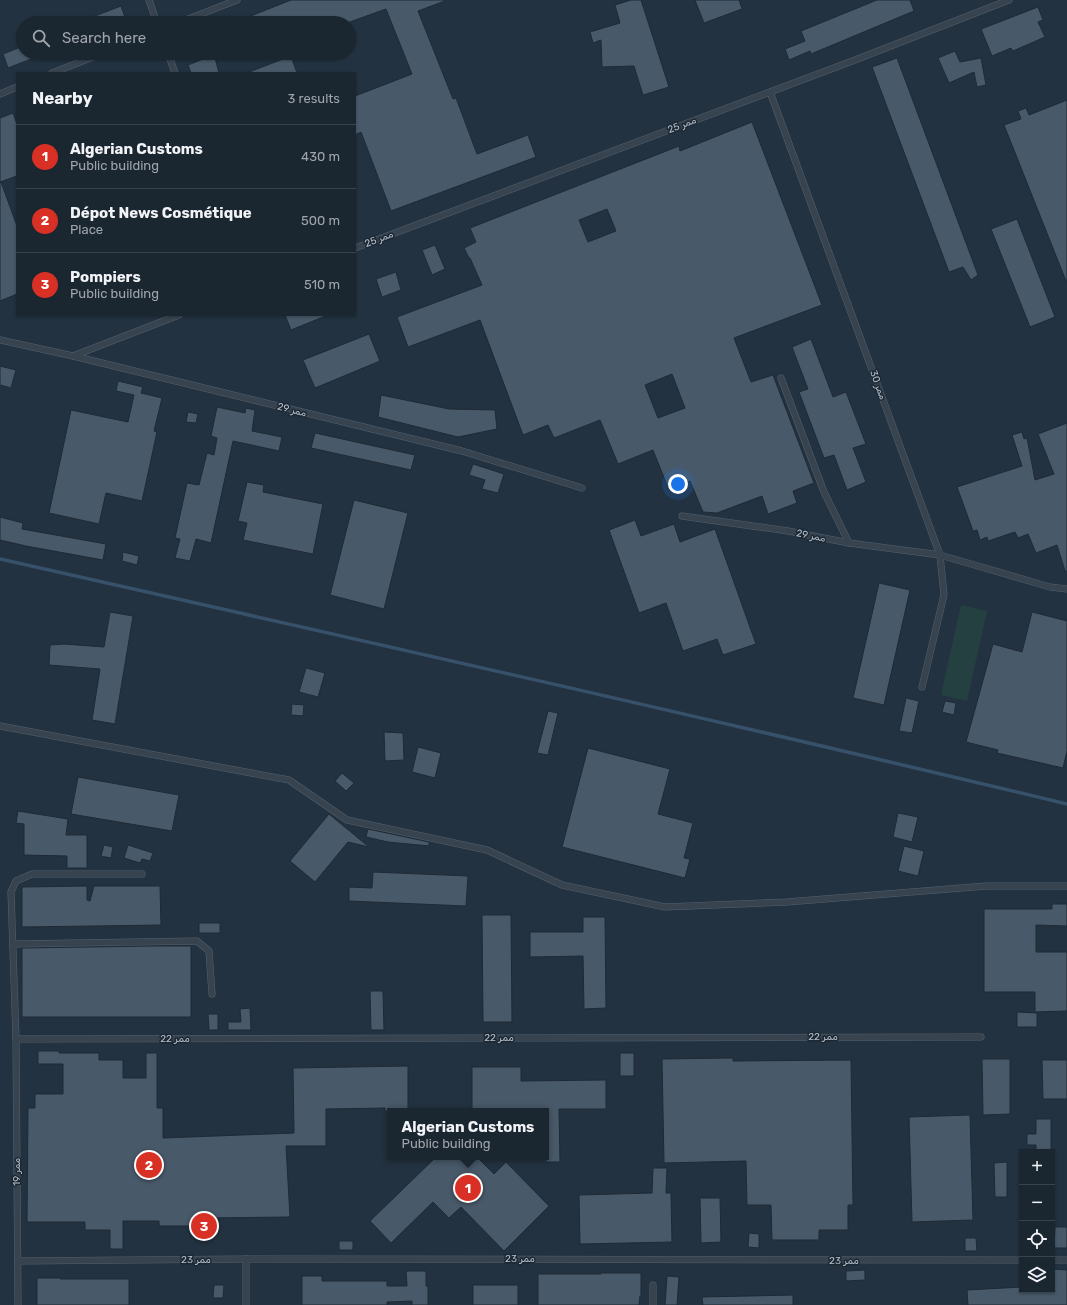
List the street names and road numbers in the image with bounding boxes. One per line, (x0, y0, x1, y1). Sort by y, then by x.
street label: ممر 25 (666, 114, 698, 136)
street label: ممر 25 (363, 228, 395, 250)
street label: ممر 30 (867, 369, 889, 402)
street label: ممر 29 (276, 401, 308, 420)
street label: ممر 29 (795, 527, 827, 545)
street label: ممر 22 (808, 1031, 838, 1043)
street label: ممر 22 (484, 1032, 514, 1044)
street label: ممر 22 (160, 1033, 190, 1045)
street label: ممر 19 (11, 1157, 23, 1186)
street label: ممر 23 (505, 1253, 535, 1265)
street label: ممر 23 (181, 1254, 211, 1266)
street label: ممر 23 (829, 1255, 859, 1267)

